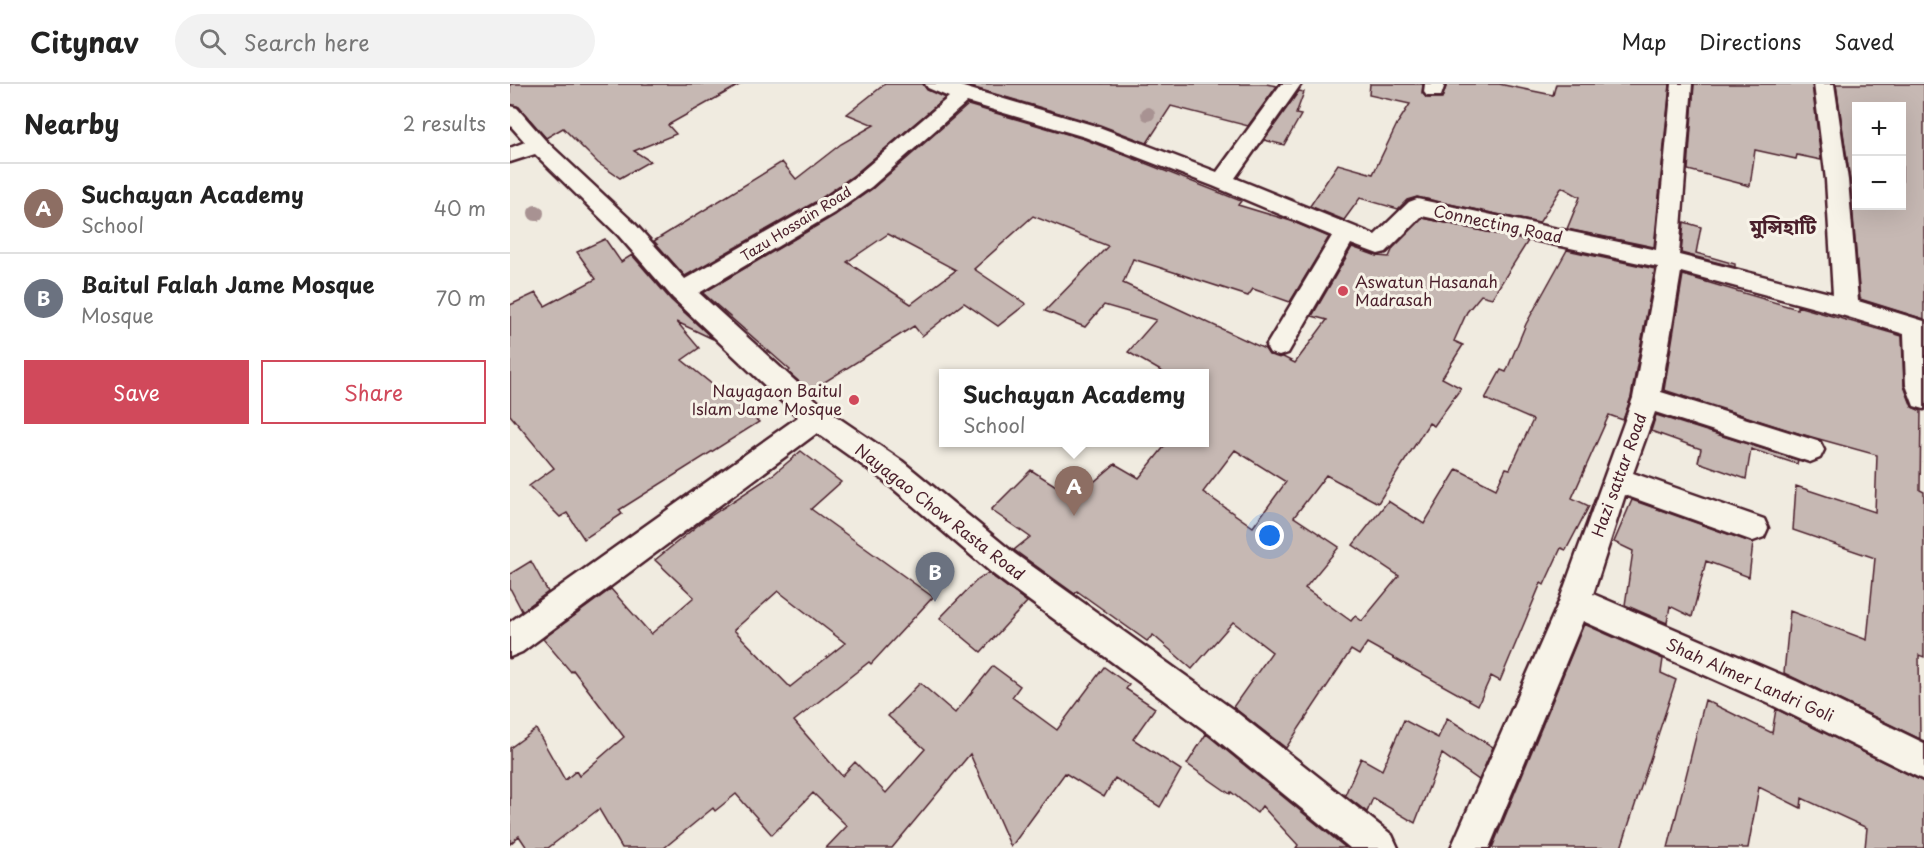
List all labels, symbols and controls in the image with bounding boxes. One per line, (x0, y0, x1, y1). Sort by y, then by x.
search box (175, 14, 595, 68)
text: Citynav (30, 20, 139, 63)
icon: search (196, 25, 229, 58)
text: Search here (244, 25, 370, 58)
text: Map (1621, 25, 1666, 57)
text: Directions (1699, 25, 1801, 57)
text: Saved (1834, 25, 1894, 57)
map controls (1852, 102, 1906, 210)
button: + (1852, 102, 1906, 156)
text: Nearby (24, 104, 119, 143)
text: 2 results (403, 108, 486, 138)
button: − (1852, 156, 1906, 210)
text: Suchayan Academy (81, 177, 304, 210)
street label: Tazu Hossain Road (736, 181, 855, 266)
text: A (36, 193, 51, 223)
text: 40 m (434, 193, 486, 223)
street label: Connecting Road (1431, 198, 1565, 248)
text: School (81, 210, 144, 240)
district label: মুন্সিহাটি (1749, 211, 1817, 241)
text: Baitul Falah Jame Mosque (81, 267, 375, 300)
place label: Aswatun Hasanah Madrasah (1355, 269, 1498, 311)
text: B (37, 283, 50, 313)
text: 70 m (436, 283, 486, 313)
marker: Aswatun Hasanah Madrasah (1336, 284, 1350, 298)
text: Mosque (81, 300, 154, 330)
button: Save (24, 360, 249, 424)
button: Share (261, 360, 486, 424)
popup (939, 369, 1209, 447)
text: Suchayan Academy (963, 377, 1185, 410)
place label: Nayagaon Baitul Islam Jame Mosque (692, 378, 842, 420)
marker: Nayagaon Baitul Islam Jame Mosque (847, 393, 861, 407)
street label: Hazi sattar Road (1585, 409, 1652, 540)
text: School (963, 410, 1026, 440)
street label: Nayagao Chow Rasta Road (851, 437, 1030, 585)
pin: A (1054, 466, 1094, 516)
your location (1255, 521, 1284, 550)
pin: B (916, 552, 954, 602)
street label: Shah Almer Landri Goli (1663, 631, 1838, 727)

